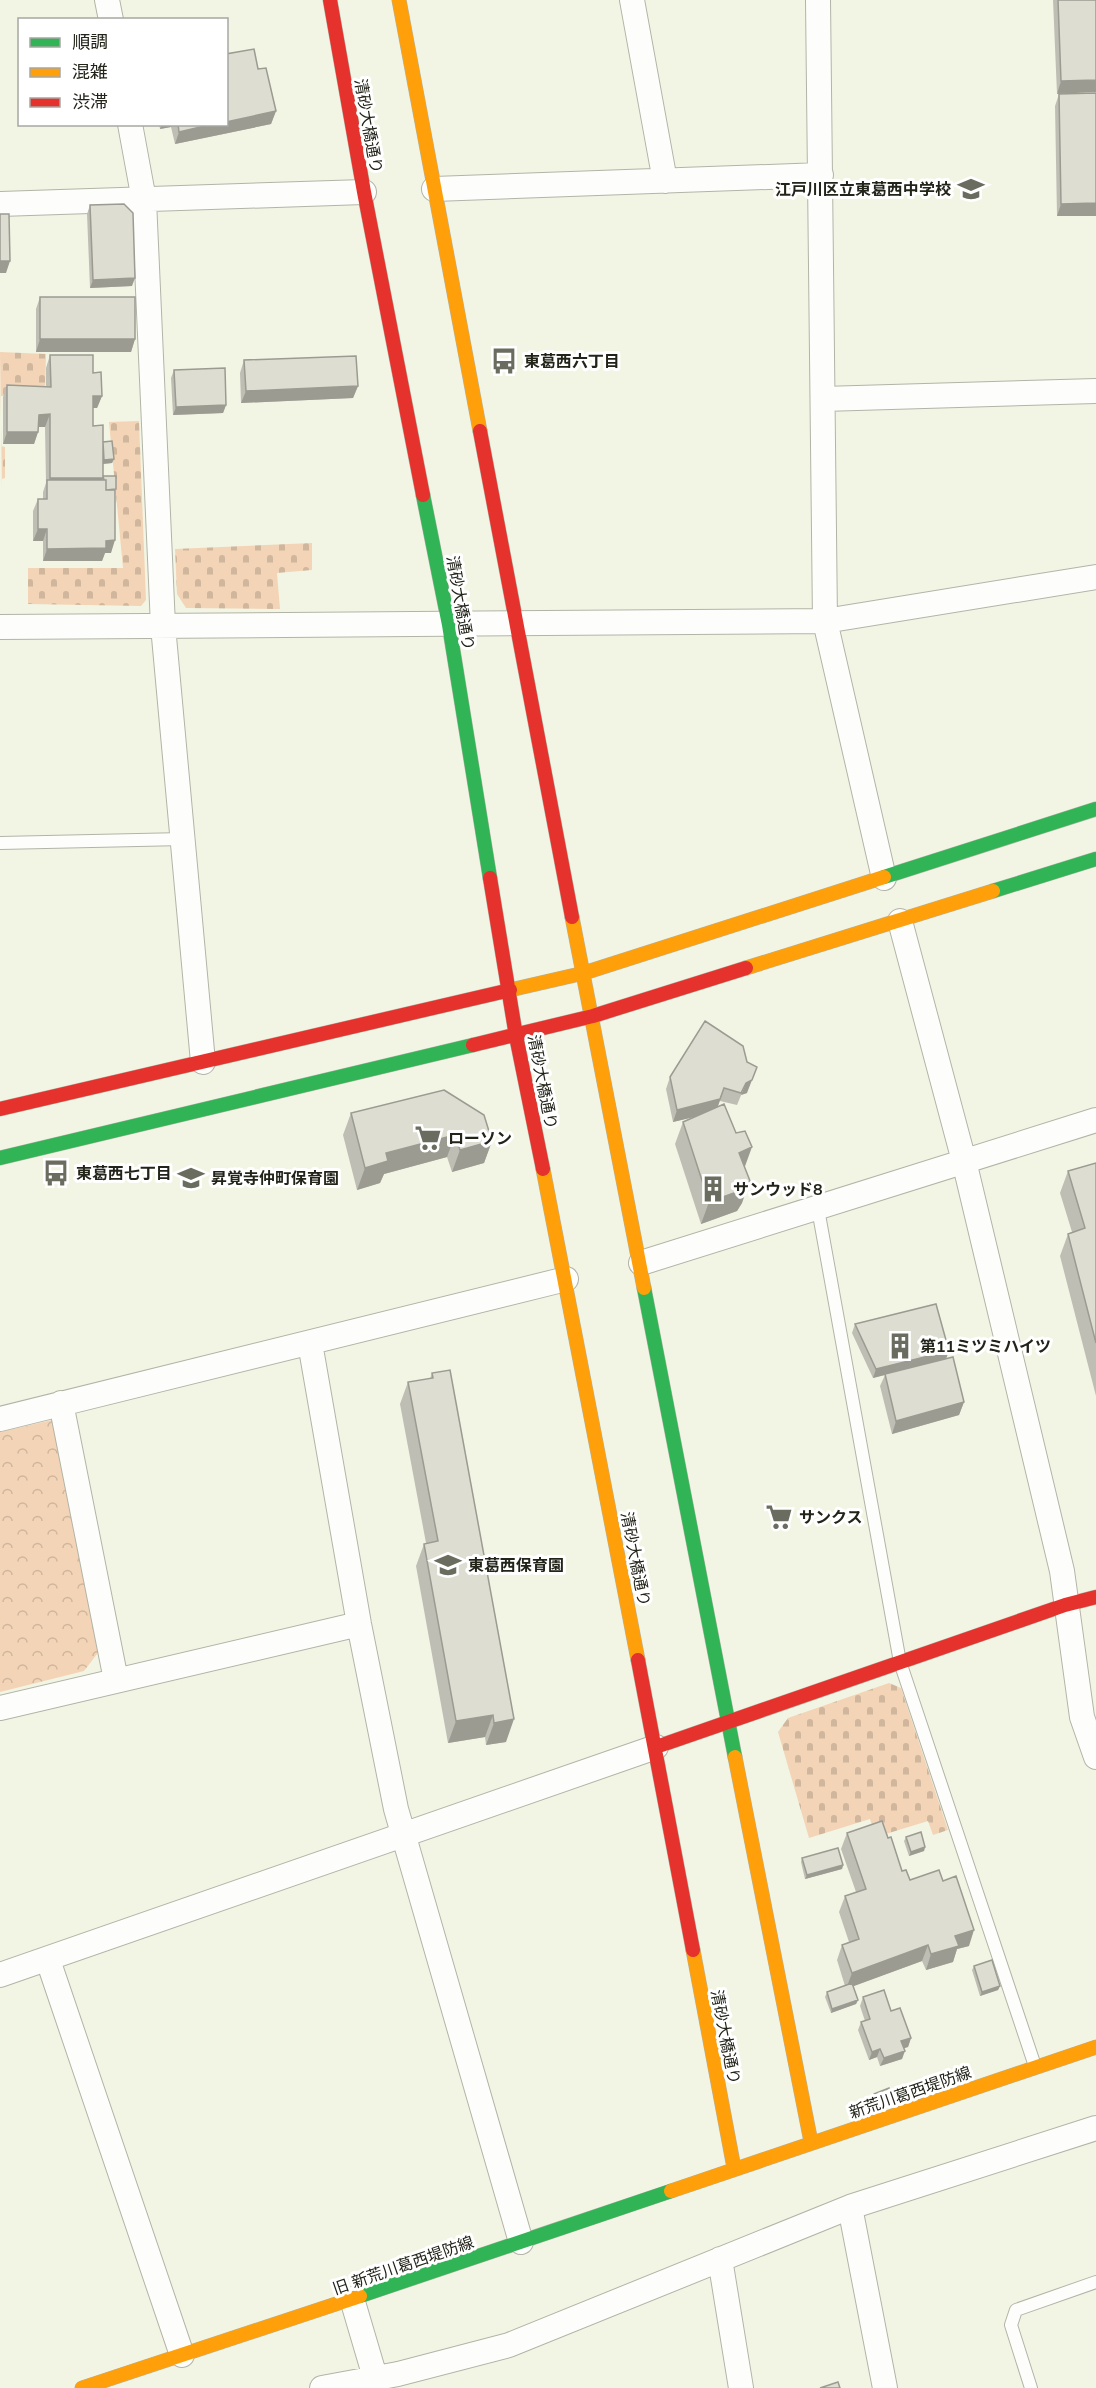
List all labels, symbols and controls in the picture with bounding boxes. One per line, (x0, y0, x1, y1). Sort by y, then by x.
legend (18, 18, 228, 126)
text: 順調 (72, 30, 108, 54)
text: 混雑 (72, 60, 108, 84)
street label: 清砂大橋通り (349, 77, 387, 175)
text: 渋滞 (72, 90, 108, 114)
school or university icon: 江戸川区立東葛西中学校 (956, 174, 986, 204)
place label: 江戸川区立東葛西中学校 (775, 179, 951, 201)
bus stop icon: 東葛西六丁目 (489, 346, 519, 376)
place label: 東葛西六丁目 (524, 351, 620, 373)
street label: 清砂大橋通り (441, 554, 479, 652)
street label: 清砂大橋通り (522, 1033, 562, 1131)
supermarket icon: ローソン (413, 1123, 443, 1153)
place label: ローソン (448, 1128, 512, 1150)
bus stop icon: 東葛西七丁目 (41, 1158, 71, 1188)
place label: 東葛西七丁目 (76, 1163, 172, 1185)
school or university icon: 昇覚寺仲町保育園 (176, 1163, 206, 1193)
place label: 昇覚寺仲町保育園 (211, 1168, 339, 1190)
building icon: サンウッド8 (698, 1174, 728, 1204)
place label: サンウッド8 (733, 1179, 823, 1201)
building icon: 第11ミツミハイツ (885, 1331, 915, 1361)
place label: 第11ミツミハイツ (920, 1336, 1051, 1358)
supermarket icon: サンクス (764, 1502, 794, 1532)
place label: サンクス (799, 1507, 863, 1529)
street label: 清砂大橋通り (615, 1510, 655, 1608)
school or university icon: 東葛西保育園 (433, 1550, 463, 1580)
place label: 東葛西保育園 (468, 1555, 564, 1577)
street label: 清砂大橋通り (705, 1988, 745, 2086)
street label: 新荒川葛西堤防線 (846, 2062, 974, 2124)
street label: 旧 新荒川葛西堤防線 (330, 2231, 477, 2300)

